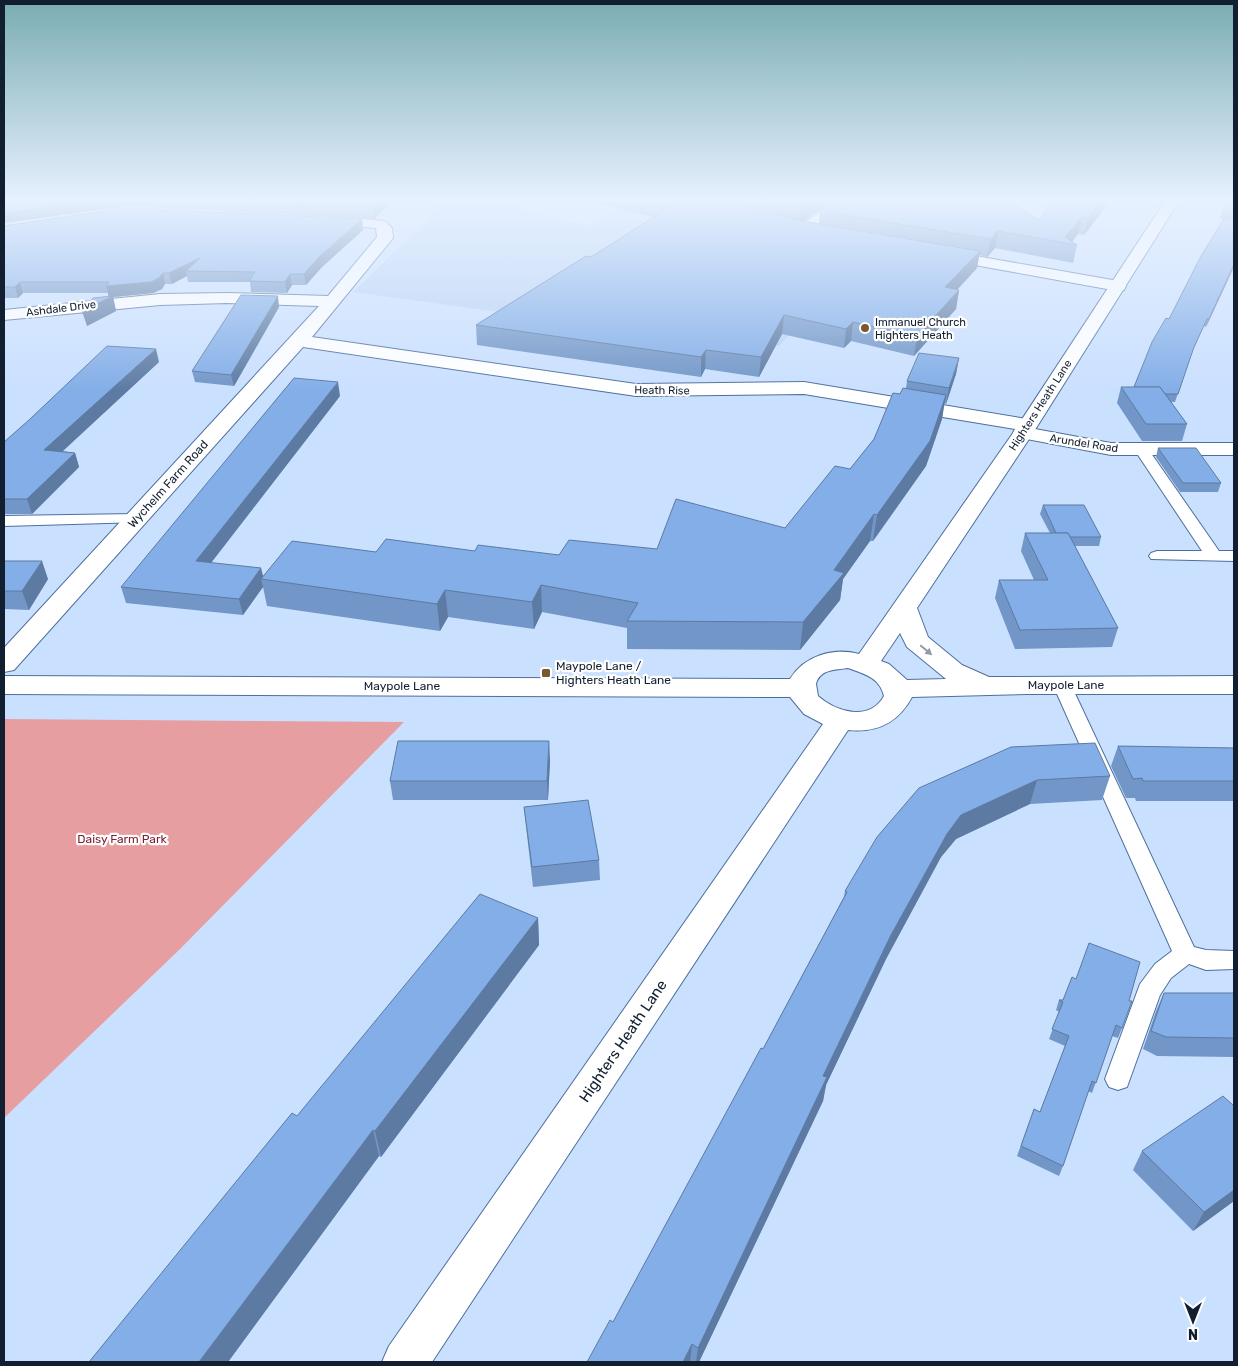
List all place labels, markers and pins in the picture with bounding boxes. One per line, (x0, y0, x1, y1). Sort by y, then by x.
place label: Immanuel Church Highters Heath (875, 316, 966, 342)
marker: Immanuel Church Highters Heath (859, 322, 871, 334)
place label: Maypole Lane / Highters Heath Lane (556, 659, 671, 687)
marker: Maypole Lane / Highters Heath Lane (540, 667, 552, 679)

